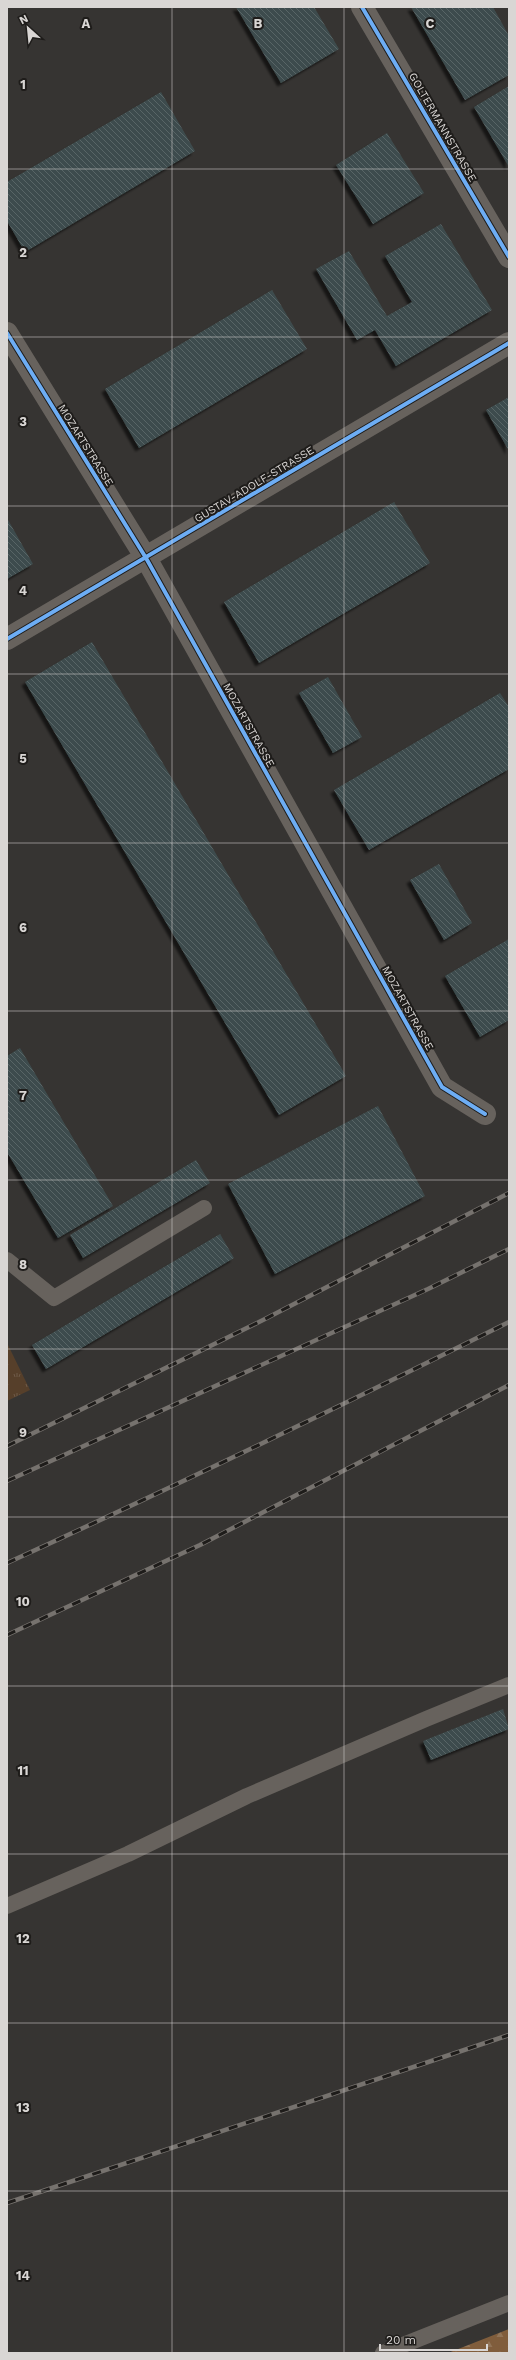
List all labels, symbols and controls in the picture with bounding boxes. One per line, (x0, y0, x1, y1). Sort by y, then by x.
north arrow (8, 8, 48, 48)
text: N (17, 12, 30, 27)
text: A (82, 16, 91, 31)
text: B (254, 16, 263, 31)
text: C (426, 16, 435, 31)
street label: GOLTERMANNSTRASSE (406, 70, 479, 184)
text: 1 (20, 77, 26, 92)
text: 2 (19, 245, 27, 260)
street label: MOZARTSTRASSE (55, 402, 116, 489)
text: 3 (19, 414, 27, 429)
street label: GUSTAV-ADOLF-STRASSE (192, 444, 316, 525)
text: 4 (19, 583, 28, 598)
street label: MOZARTSTRASSE (220, 681, 277, 770)
text: 5 (19, 751, 27, 766)
text: 6 (19, 920, 27, 935)
street label: MOZARTSTRASSE (379, 964, 436, 1053)
text: 7 (19, 1088, 27, 1103)
text: 8 (19, 1257, 27, 1272)
text: 9 (19, 1425, 27, 1440)
text: 10 (16, 1594, 30, 1609)
text: 11 (17, 1763, 29, 1778)
text: 12 (16, 1931, 30, 1946)
text: 13 (16, 2100, 30, 2115)
text: 14 (16, 2268, 31, 2283)
scale bar (380, 2326, 487, 2352)
text: 20 m (386, 2333, 416, 2347)

